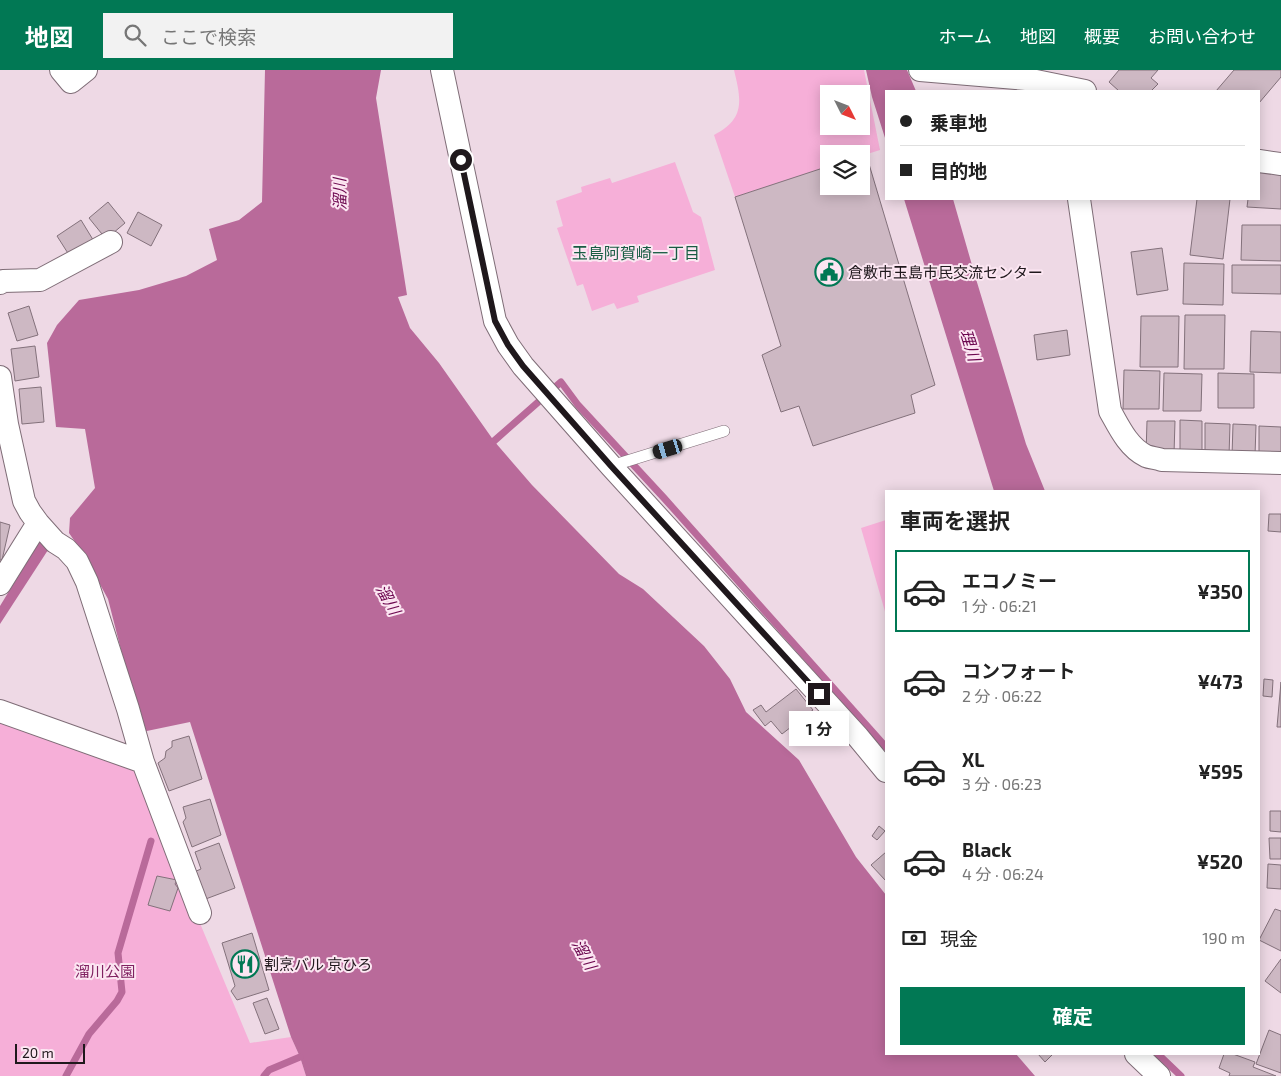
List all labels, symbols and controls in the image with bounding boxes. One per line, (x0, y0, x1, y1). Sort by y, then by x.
search box (103, 13, 453, 58)
icon: search (121, 21, 149, 49)
text: 地図 (25, 22, 73, 51)
text: ここで検索 (161, 25, 256, 48)
text: ホーム (939, 25, 992, 47)
text: 地図 (1020, 25, 1056, 47)
text: 概要 (1084, 25, 1120, 47)
text: お問い合わせ (1148, 25, 1256, 47)
north arrow (820, 85, 870, 135)
map controls (820, 85, 870, 195)
text: 乗車地 (930, 111, 987, 134)
button: layers (820, 145, 870, 195)
route start (450, 149, 472, 171)
text: 目的地 (930, 159, 987, 182)
water label: 溜川 (329, 176, 349, 210)
district label: 玉島阿賀崎一丁目 (572, 243, 700, 262)
public building icon: 倉敷市玉島市民交流センター (814, 257, 844, 287)
place label: 倉敷市玉島市民交流センター (848, 263, 1043, 281)
water label: 理川 (957, 327, 985, 365)
car (651, 437, 684, 461)
text: 車両を選択 (900, 507, 1010, 533)
icon: car (902, 569, 947, 614)
text: エコノミー (962, 569, 1057, 592)
water label: 溜川 (373, 580, 406, 619)
text: ¥350 (1197, 580, 1243, 603)
text: 1 分 · 06:21 (962, 596, 1037, 615)
icon: car (902, 659, 947, 704)
text: コンフォート (962, 659, 1075, 682)
text: ¥473 (1197, 670, 1243, 693)
route end (808, 683, 830, 705)
text: 2 分 · 06:22 (962, 686, 1042, 705)
callout: 1 分 (789, 712, 849, 746)
text: 1 分 (806, 719, 832, 738)
text: XL (962, 748, 984, 771)
icon: car (902, 749, 947, 794)
text: ¥595 (1198, 760, 1243, 783)
text: 3 分 · 06:23 (962, 774, 1042, 793)
text: Black (962, 838, 1012, 861)
icon: car (902, 839, 947, 884)
text: ¥520 (1197, 850, 1243, 873)
text: 4 分 · 06:24 (962, 864, 1044, 883)
icon: cash (900, 924, 928, 952)
text: 現金 (940, 927, 978, 950)
text: 190 m (1202, 928, 1245, 947)
water label: 溜川 (569, 935, 602, 974)
restaurant icon: 割烹バル 京ひろ (230, 949, 260, 979)
place label: 割烹バル 京ひろ (264, 955, 372, 973)
park label: 溜川公園 (75, 962, 135, 980)
button: 確定 (900, 987, 1245, 1045)
scale bar (15, 1041, 85, 1064)
text: 20 m (22, 1044, 54, 1061)

